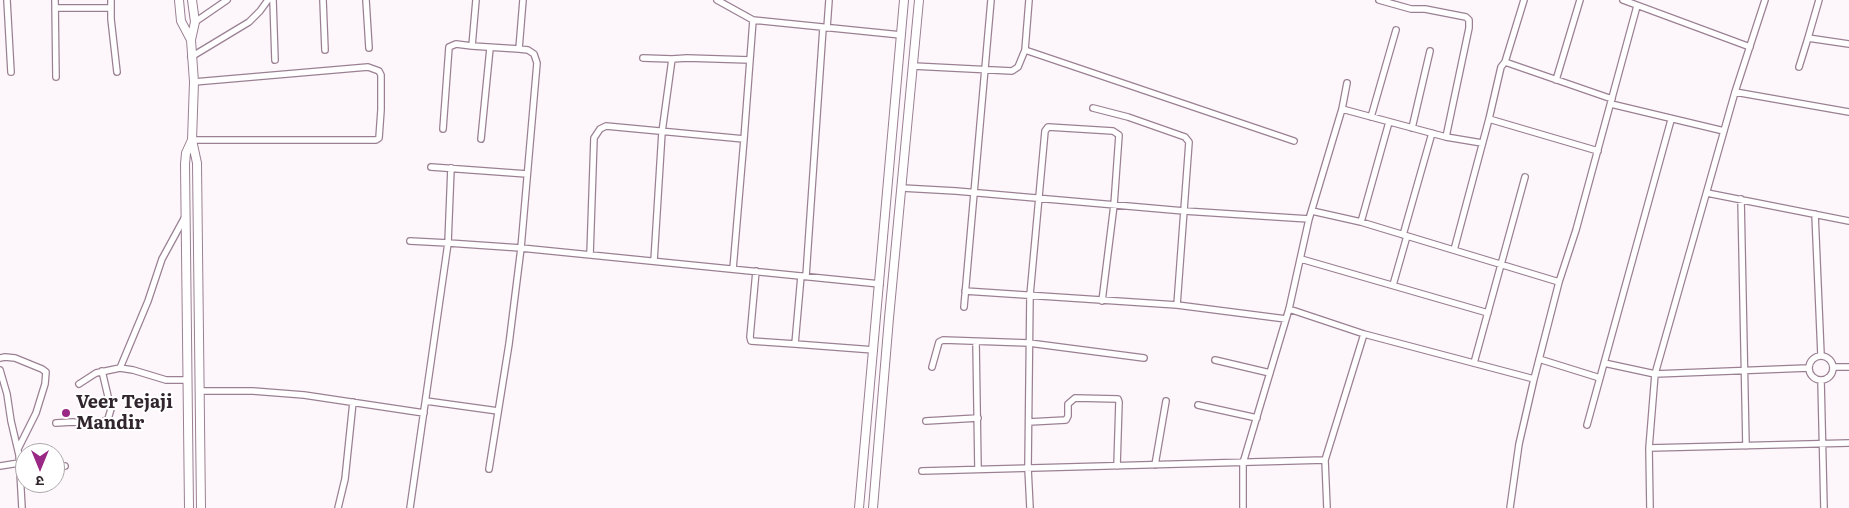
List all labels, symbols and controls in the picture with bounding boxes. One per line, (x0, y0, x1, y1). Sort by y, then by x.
place label: Veer Tejaji Mandir (76, 392, 173, 434)
marker: Veer Tejaji Mandir (60, 407, 72, 419)
north arrow (15, 443, 65, 493)
text: उ (36, 472, 44, 492)

